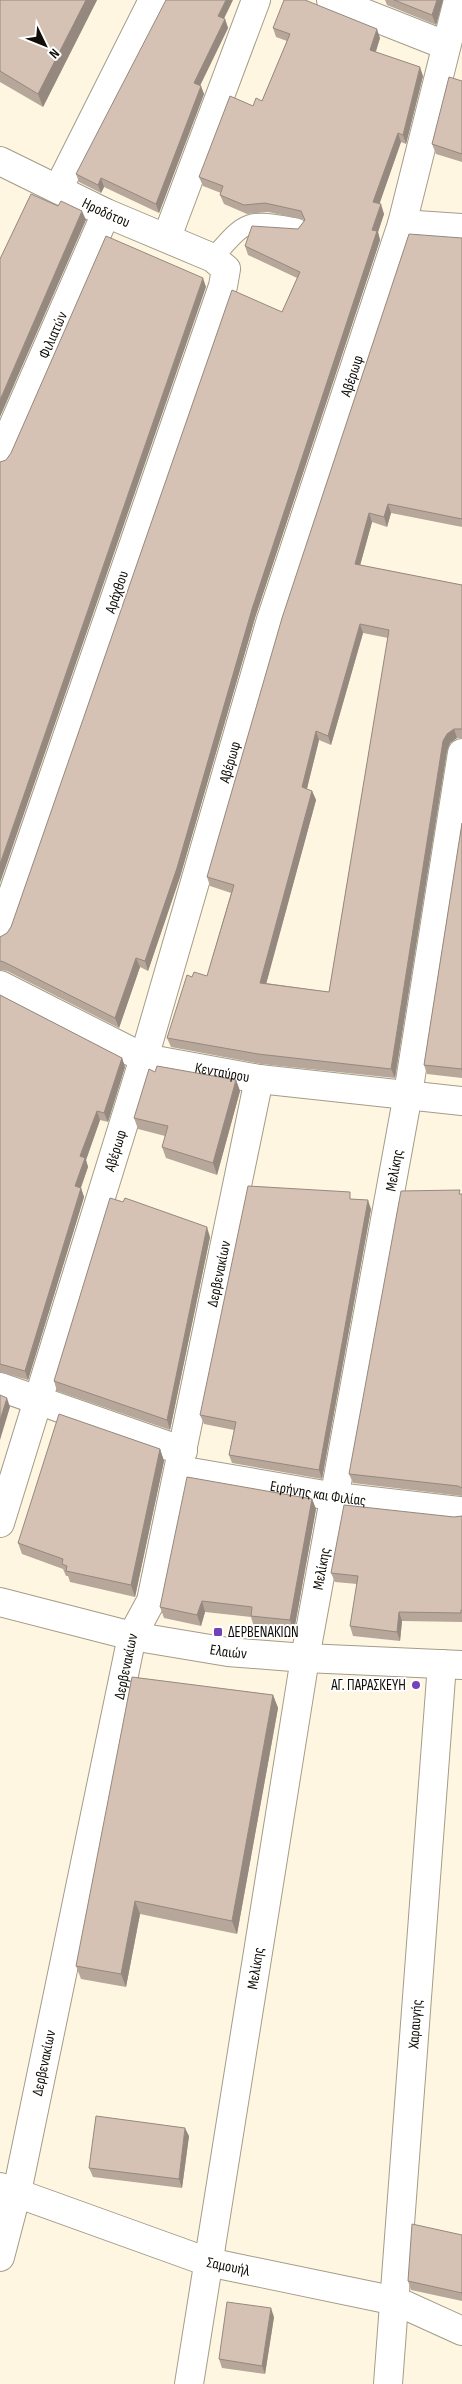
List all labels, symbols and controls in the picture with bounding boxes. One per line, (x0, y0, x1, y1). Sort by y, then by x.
north arrow (20, 20, 70, 70)
text: N (45, 45, 63, 62)
street label: Ηροδότου (79, 193, 133, 232)
street label: Φιλιατών (34, 308, 71, 362)
street label: Αβέρωφ (336, 353, 367, 400)
street label: Αράχθου (101, 568, 133, 617)
street label: Αβέρωφ (214, 739, 245, 786)
street label: Κενταύρου (193, 1058, 251, 1087)
street label: Αβέρωφ (100, 1127, 131, 1175)
street label: Μελίκης (381, 1148, 407, 1193)
street label: Δερβενακίων (203, 1239, 235, 1308)
street label: Ειρήνης και Φιλίας (269, 1476, 367, 1510)
street label: Μελίκης (308, 1546, 334, 1591)
place label: ΔΕΡΒΕΝΑΚΙΩΝ (228, 1623, 299, 1642)
marker: ΔΕΡΒΕΝΑΚΙΩΝ (212, 1626, 224, 1638)
street label: Δερβενακίων (110, 1632, 142, 1701)
street label: Ελαιών (209, 1640, 248, 1663)
place label: ΑΓ. ΠΑΡΑΣΚΕΥΗ (330, 1676, 406, 1695)
marker: ΑΓ. ΠΑΡΑΣΚΕΥΗ (410, 1679, 422, 1691)
street label: Μελίκης (243, 1946, 268, 1991)
street label: Χαραυγής (404, 1999, 426, 2050)
street label: Δερβενακίων (28, 2028, 60, 2098)
street label: Σαμουήλ (205, 2253, 252, 2280)

